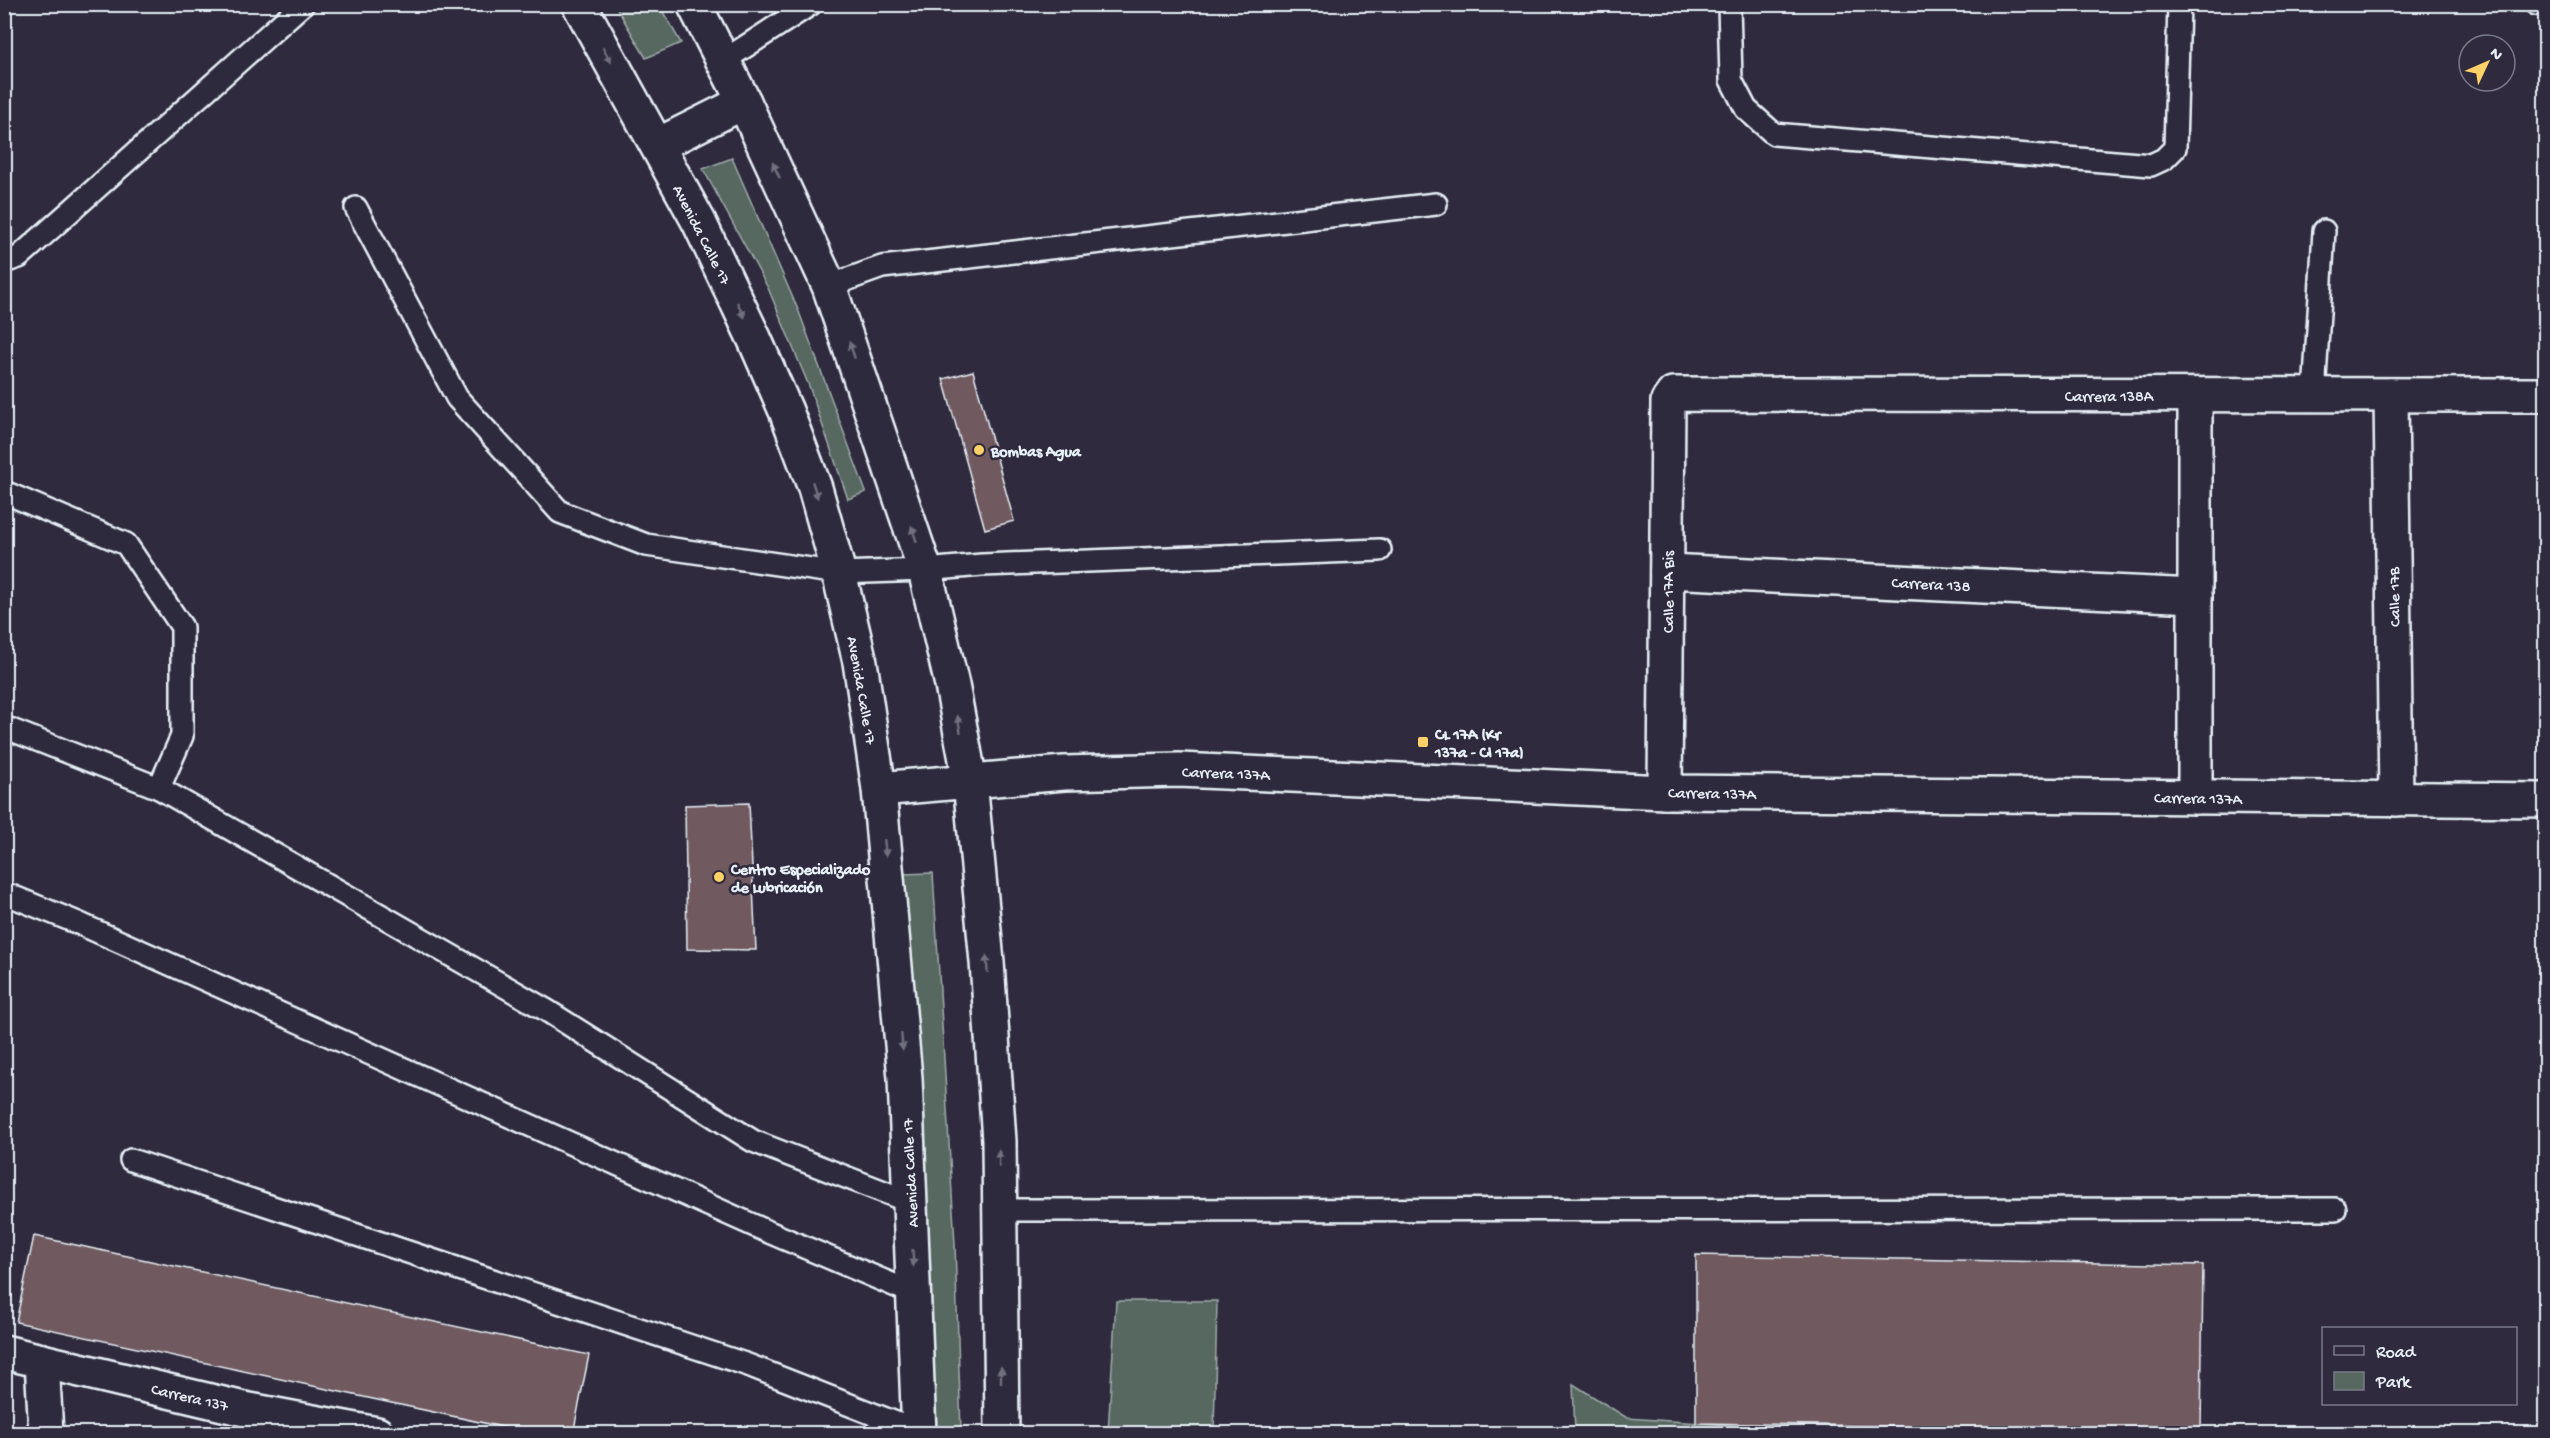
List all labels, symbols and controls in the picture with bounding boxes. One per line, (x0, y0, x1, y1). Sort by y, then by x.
north arrow (2457, 33, 2517, 93)
text: N (2485, 45, 2506, 66)
one-way arrow (602, 47, 612, 64)
one-way arrow (772, 162, 781, 179)
street label: Avenida Calle 17 (667, 183, 733, 289)
one-way arrow (735, 301, 745, 319)
one-way arrow (846, 341, 856, 359)
street label: Carrera 138A (2065, 389, 2155, 408)
marker: Bombas Agua (972, 443, 986, 457)
place label: Bombas Agua (990, 444, 1082, 463)
one-way arrow (811, 481, 820, 499)
one-way arrow (908, 525, 918, 543)
street label: Calle 17A Bis (1661, 550, 1680, 633)
street label: Calle 17B (2386, 566, 2407, 627)
street label: Carrera 138 (1891, 575, 1971, 598)
street label: Avenida Calle 17 (841, 635, 879, 747)
one-way arrow (955, 714, 964, 733)
place label: CL 17A (Kr 137a - Cl 17a) (1434, 727, 1524, 764)
marker: CL 17A (Kr 137a - Cl 17a) (1416, 735, 1430, 749)
street label: Carrera 137A (1182, 764, 1272, 787)
street label: Carrera 137A (1668, 785, 1758, 806)
street label: Carrera 137A (2154, 790, 2244, 811)
one-way arrow (880, 838, 890, 857)
place label: Centro Especializado de Lubricación (730, 862, 871, 899)
marker: Centro Especializado de Lubricación (712, 870, 726, 884)
one-way arrow (983, 955, 992, 974)
one-way arrow (897, 1032, 907, 1051)
street label: Avenida Calle 17 (900, 1117, 925, 1228)
one-way arrow (994, 1150, 1004, 1169)
one-way arrow (909, 1248, 918, 1267)
legend (2322, 1327, 2517, 1405)
text: Road (2376, 1343, 2417, 1364)
one-way arrow (996, 1366, 1006, 1385)
text: Park (2375, 1373, 2412, 1394)
street label: Carrera 137 (149, 1381, 230, 1418)

